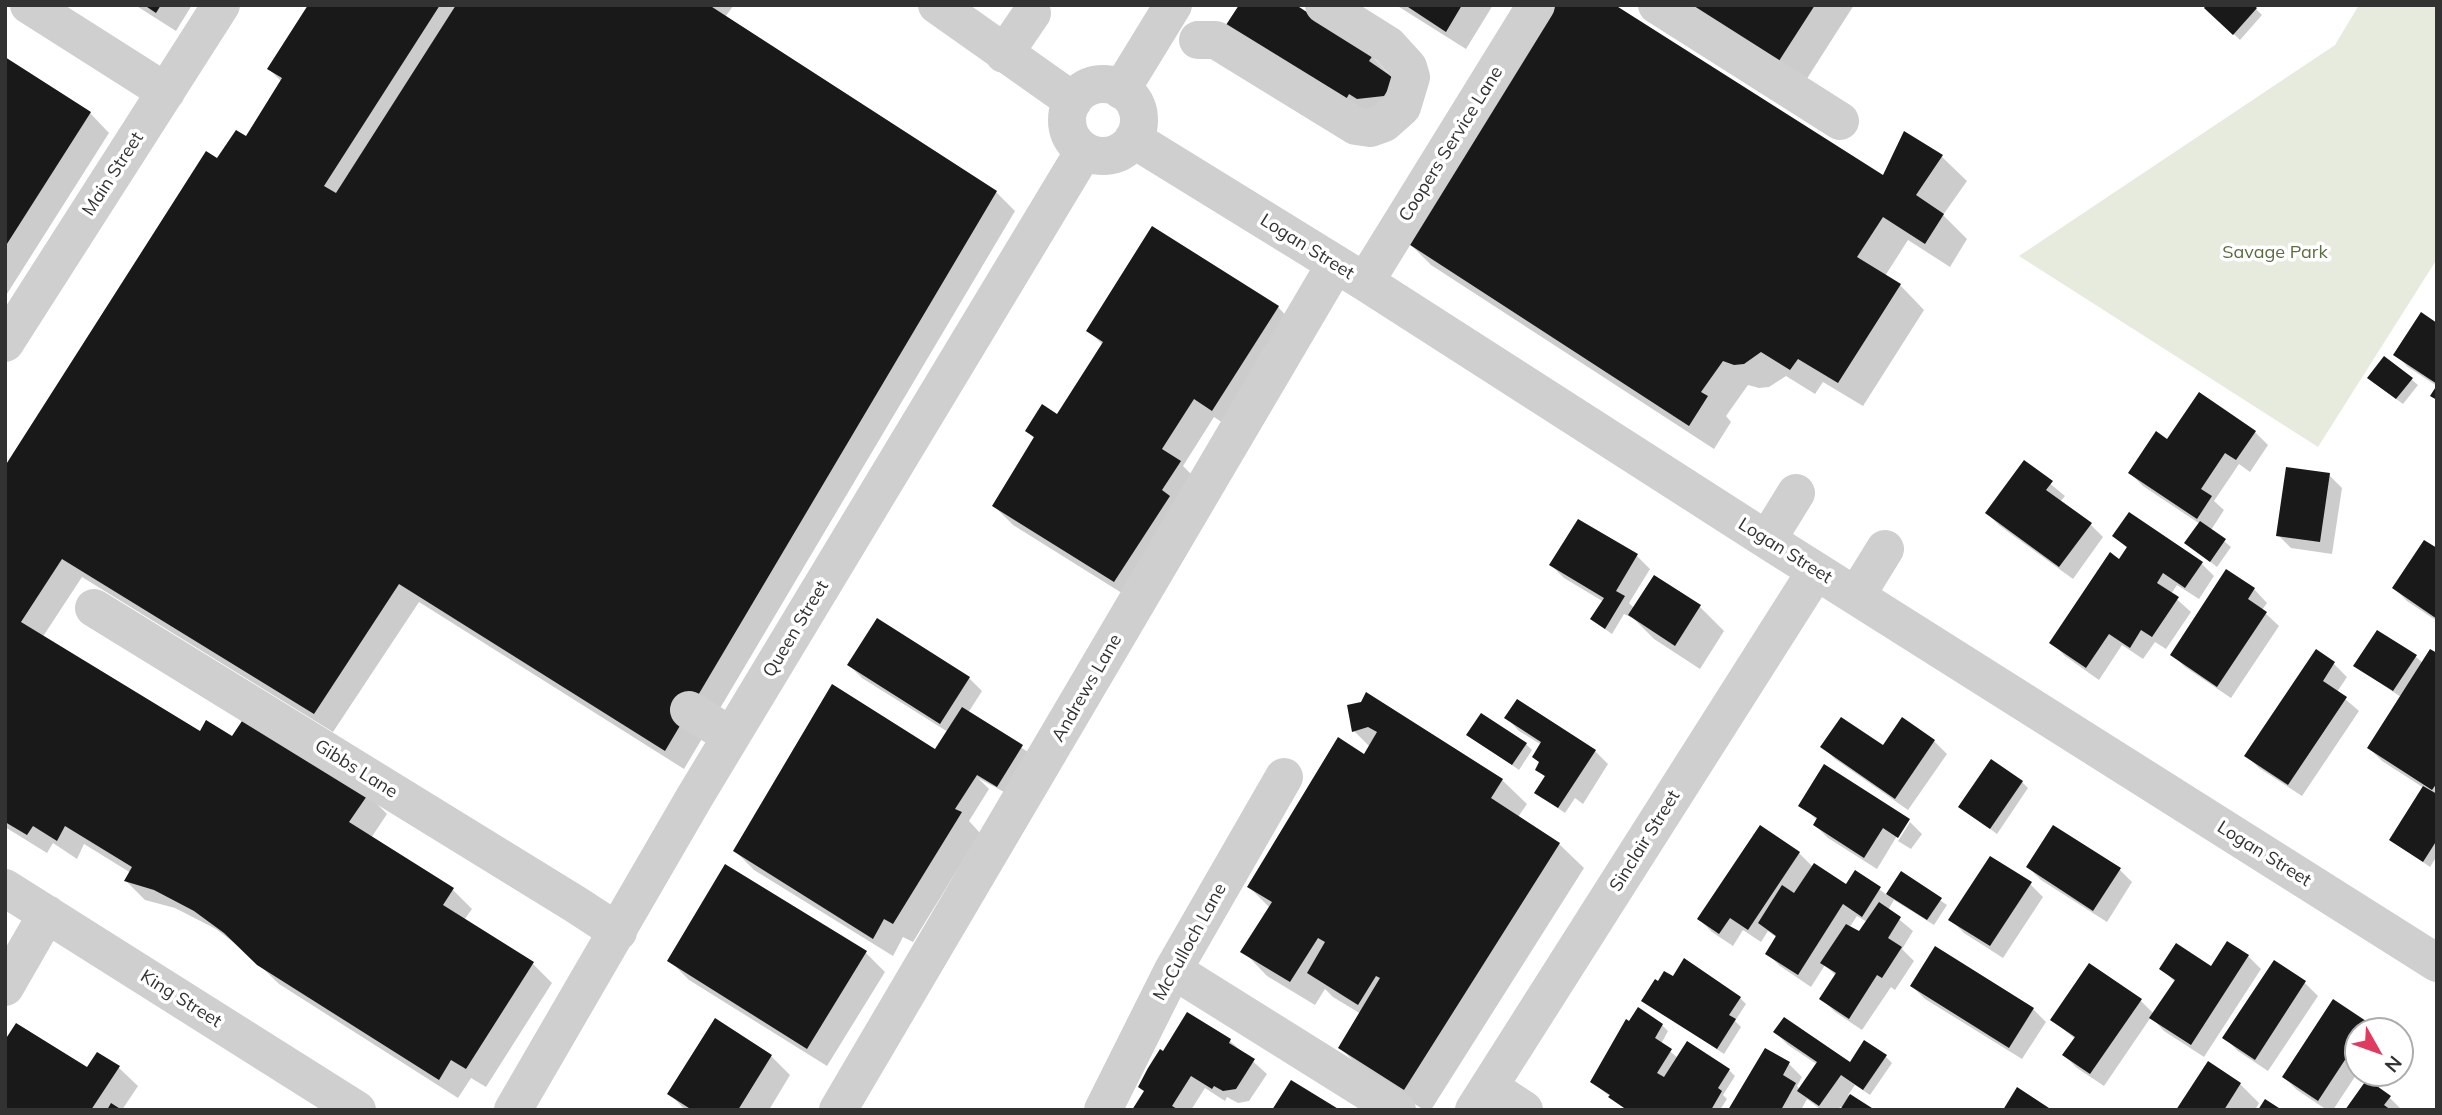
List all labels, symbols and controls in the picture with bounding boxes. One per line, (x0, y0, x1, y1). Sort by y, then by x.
street label: Coopers Service Lane (1394, 62, 1508, 226)
street label: Main Street (78, 128, 148, 220)
street label: Logan Street (1256, 210, 1358, 284)
park label: Savage Park (2222, 242, 2328, 264)
street label: Logan Street (1734, 514, 1836, 588)
street label: Queen Street (759, 577, 833, 681)
street label: Andrews Lane (1047, 630, 1127, 746)
street label: Gibbs Lane (311, 735, 401, 803)
street label: Sinclair Street (1605, 786, 1685, 896)
street label: Logan Street (2213, 817, 2315, 891)
street label: McCulloch Lane (1149, 880, 1231, 1004)
street label: King Street (136, 966, 226, 1032)
north arrow (2344, 1017, 2414, 1087)
text: N (2380, 1051, 2407, 1077)

